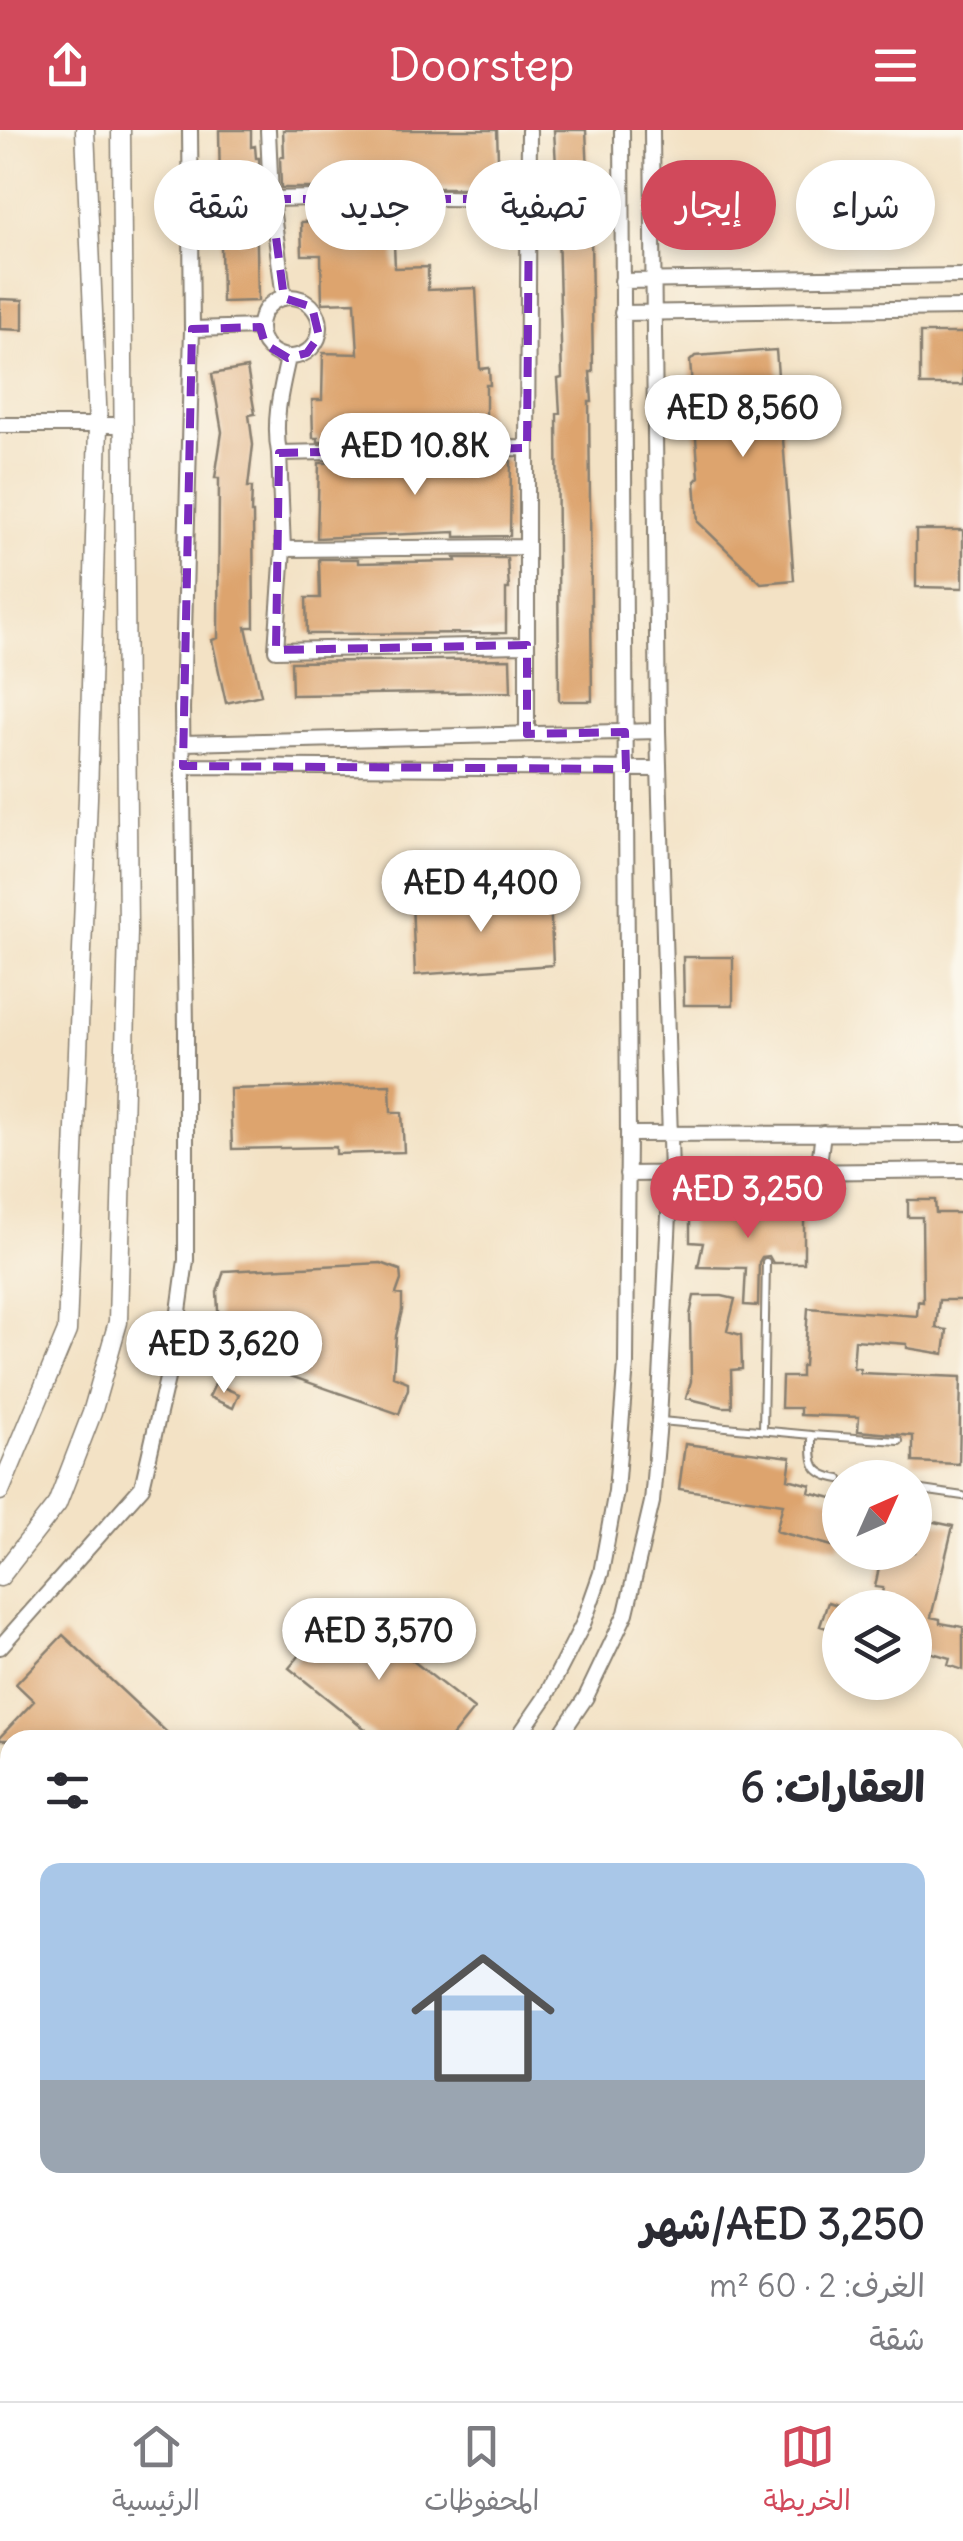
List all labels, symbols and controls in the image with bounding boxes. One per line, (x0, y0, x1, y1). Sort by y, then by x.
text: Doorstep (389, 37, 574, 93)
icon: share (40, 38, 95, 93)
icon: menu (868, 38, 923, 93)
chip: شقة (154, 160, 285, 250)
chip: جديد (305, 160, 446, 250)
chip: تصفية (466, 160, 621, 250)
chip: إيجار (641, 160, 776, 250)
chip: شراء (796, 160, 935, 250)
pin: AED 8,560 (629, 375, 857, 460)
text: AED 8,560 (667, 387, 819, 428)
pin: AED 10.8K (301, 413, 529, 498)
text: AED 10.8K (341, 425, 489, 466)
pin: AED 4,400 (367, 850, 595, 935)
text: AED 4,400 (404, 862, 558, 903)
pin: AED 3,250 (634, 1156, 862, 1241)
text: AED 3,250 (672, 1168, 824, 1209)
pin: AED 3,620 (110, 1311, 338, 1396)
text: AED 3,620 (148, 1323, 300, 1364)
north arrow (822, 1460, 932, 1570)
map controls (822, 1460, 932, 1700)
button: layers (822, 1590, 932, 1700)
pin: AED 3,570 (265, 1598, 493, 1683)
text: AED 3,570 (304, 1610, 454, 1651)
text: العقارات: 6 (741, 1761, 925, 1813)
icon: filters (40, 1763, 95, 1818)
icon: home (393, 1928, 573, 2108)
text: AED 3,250/شهر (641, 2198, 925, 2250)
text: الغرف: 2 · 60 m² (709, 2265, 925, 2306)
text: شقة (869, 2318, 925, 2359)
tab: الرئيسية (112, 2419, 200, 2525)
tab: المحفوظات (424, 2419, 539, 2525)
tab: الخريطة (764, 2419, 851, 2525)

